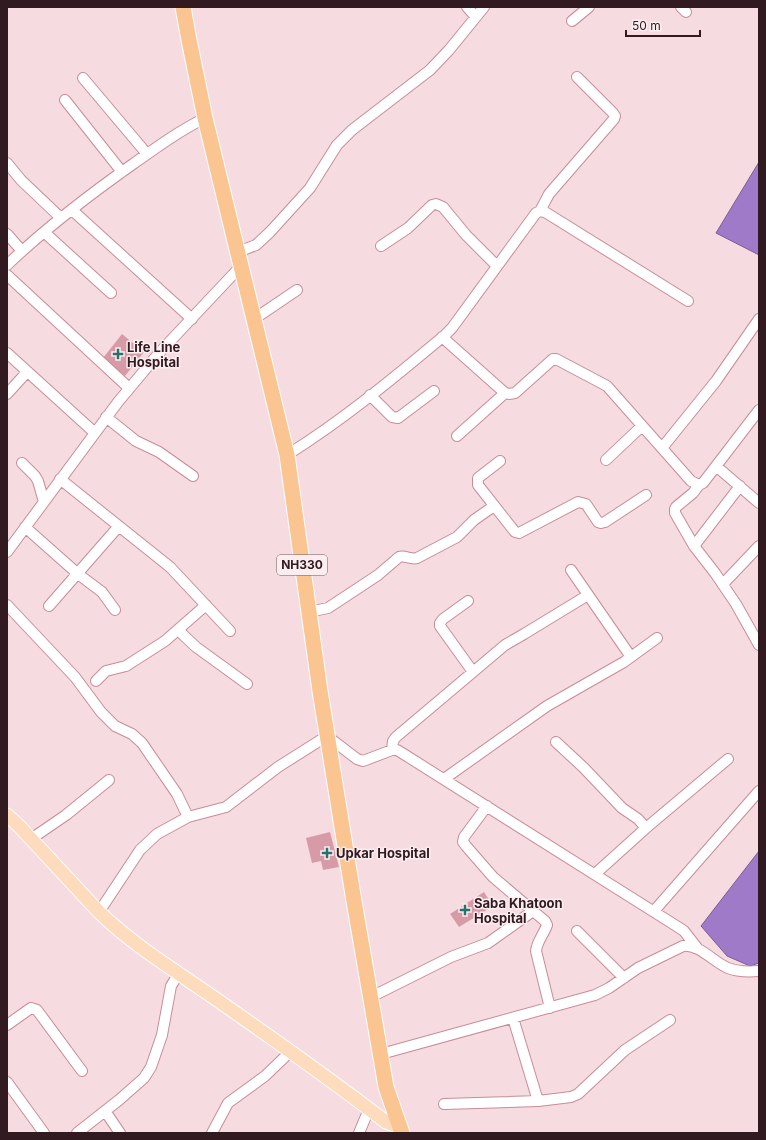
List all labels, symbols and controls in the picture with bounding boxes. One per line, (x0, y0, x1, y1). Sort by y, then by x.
scale bar (626, 12, 700, 38)
text: 50 m (632, 18, 661, 33)
place label: Life Line Hospital (127, 339, 181, 370)
marker: Life Line Hospital (112, 348, 124, 360)
road number: NH330 (277, 555, 327, 575)
place label: Upkar Hospital (336, 845, 430, 861)
marker: Upkar Hospital (321, 847, 333, 859)
place label: Saba Khatoon Hospital (474, 895, 563, 926)
marker: Saba Khatoon Hospital (459, 904, 471, 916)

